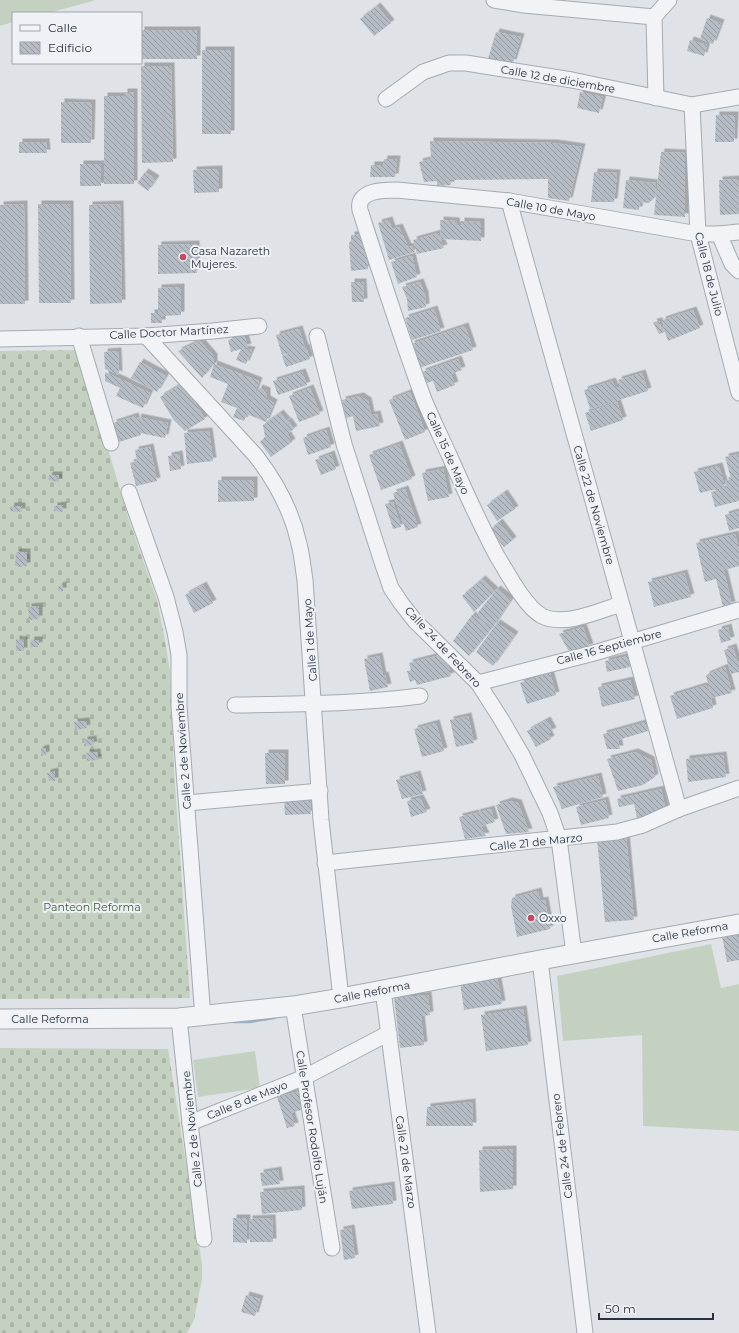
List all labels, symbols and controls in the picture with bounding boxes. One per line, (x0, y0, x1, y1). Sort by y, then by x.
legend (12, 12, 142, 64)
text: Calle (48, 20, 77, 35)
text: Edificio (48, 40, 92, 55)
street label: Calle 12 de diciembre (500, 62, 617, 96)
street label: Calle 10 de Mayo (505, 194, 597, 224)
street label: Calle 18 de Julio (692, 230, 726, 318)
place label: Casa Nazareth Mujeres. (191, 244, 270, 271)
marker: Casa Nazareth Mujeres. (178, 252, 188, 262)
street label: Calle Doctor Martínez (109, 322, 229, 342)
street label: Calle 15 de Mayo (423, 409, 473, 497)
street label: Calle 22 de Noviembre (570, 444, 618, 567)
street label: Calle 1 de Mayo (300, 598, 320, 682)
street label: Calle 24 de Febrero (402, 604, 484, 691)
street label: Calle 16 Septiembre (555, 626, 663, 668)
street label: Calle 2 de Noviembre (172, 692, 194, 810)
street label: Calle 21 de Marzo (489, 830, 583, 854)
park label: Panteon Reforma (43, 900, 141, 914)
place label: Oxxo (539, 911, 567, 925)
marker: Oxxo (526, 913, 536, 923)
street label: Calle Reforma (651, 918, 729, 946)
street label: Calle Reforma (333, 978, 411, 1006)
street label: Calle Reforma (11, 1012, 89, 1026)
street label: Calle Profesor Rodolfo Luján (293, 1050, 331, 1204)
street label: Calle 2 de Noviembre (179, 1070, 205, 1188)
street label: Calle 8 de Mayo (205, 1077, 290, 1123)
street label: Calle 24 de Febrero (549, 1093, 575, 1199)
street label: Calle 21 de Marzo (393, 1115, 419, 1209)
scale bar (599, 1295, 713, 1321)
text: 50 m (605, 1301, 636, 1316)

